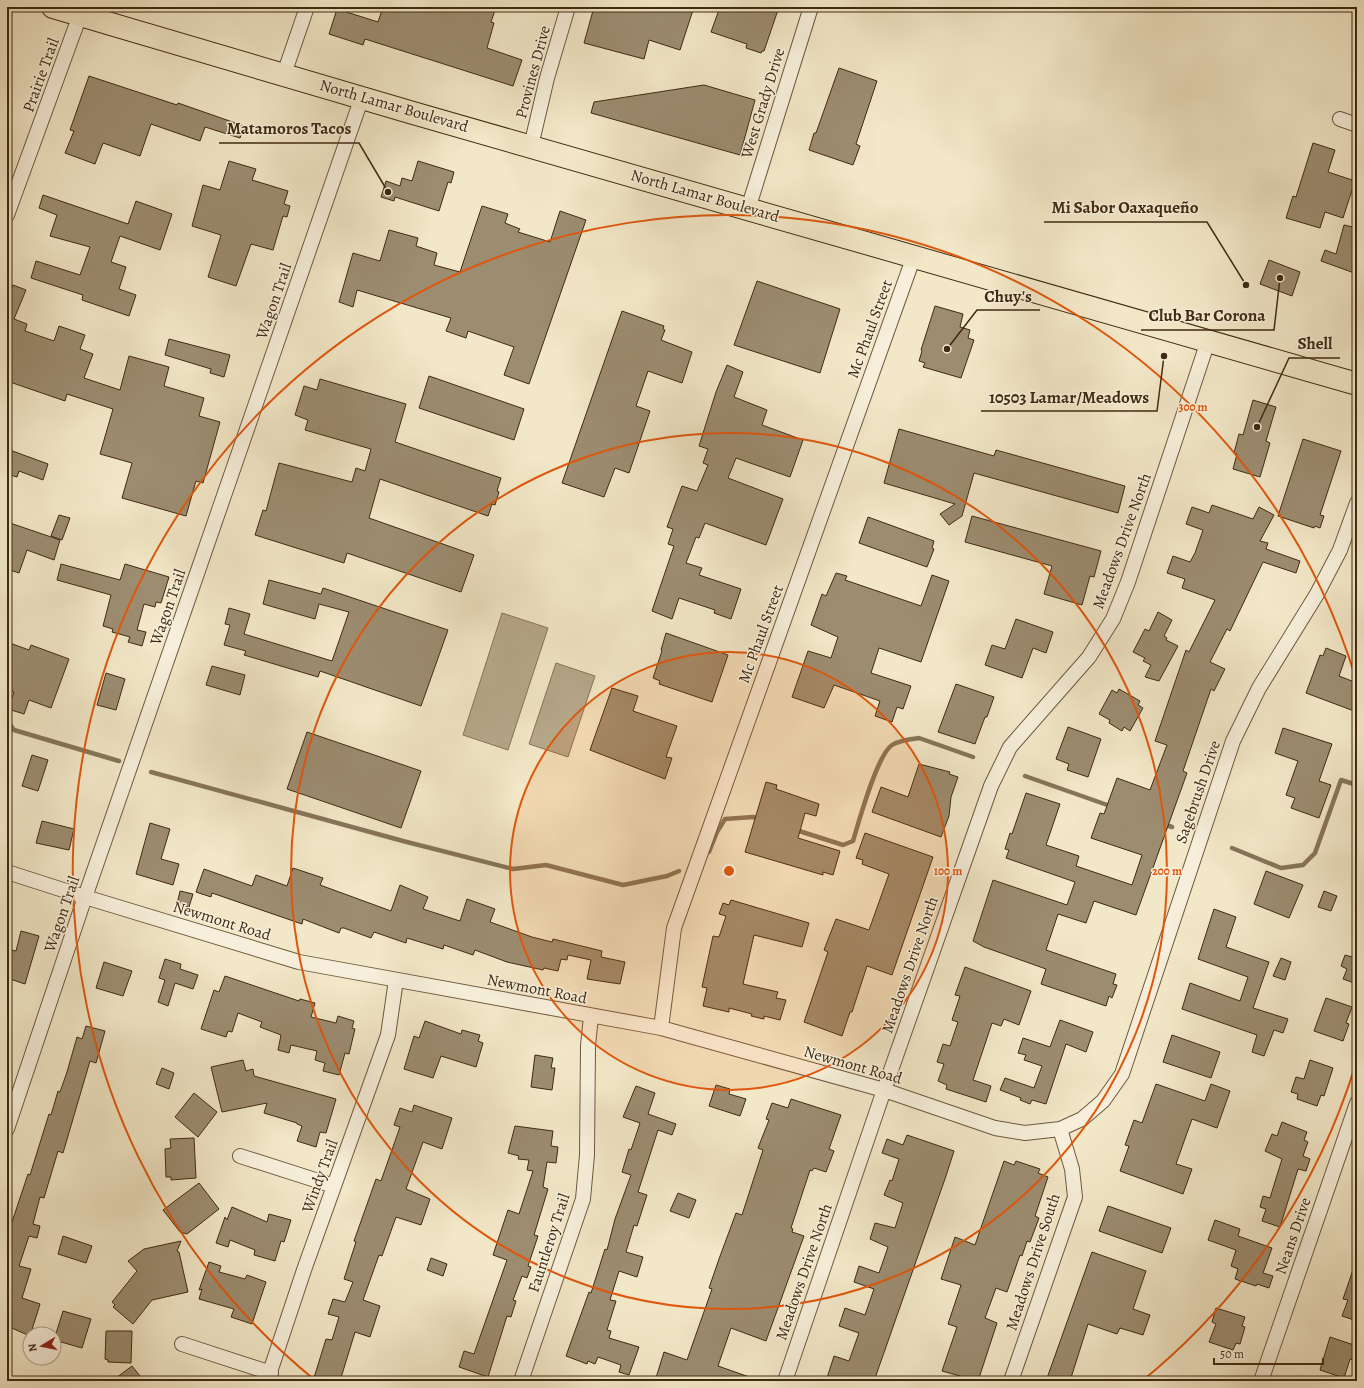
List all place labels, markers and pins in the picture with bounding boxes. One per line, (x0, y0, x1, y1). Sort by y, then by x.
callout: Matamoros Tacos (219, 114, 359, 143)
callout: Mi Sabor Oaxaqueño (1044, 193, 1207, 222)
callout: Chuy's (977, 281, 1040, 310)
callout: Club Bar Corona (1141, 301, 1274, 330)
callout: Shell (1289, 329, 1340, 358)
callout: 10503 Lamar/Meadows (981, 382, 1157, 411)
centre of rings (722, 864, 736, 878)

